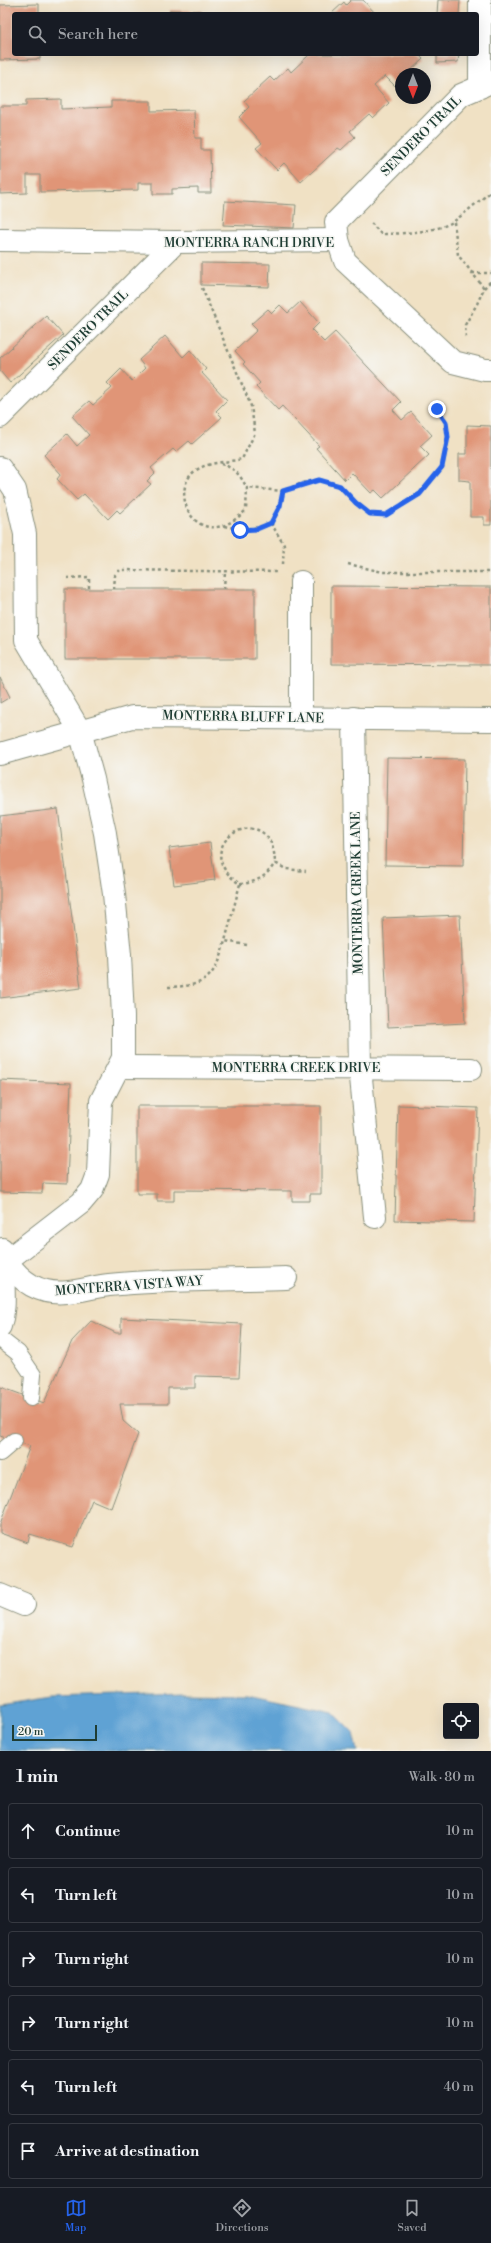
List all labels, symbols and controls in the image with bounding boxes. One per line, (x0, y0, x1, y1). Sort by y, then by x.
search box (12, 12, 479, 56)
icon: search (26, 23, 48, 45)
text: Search here (58, 25, 138, 44)
north arrow (395, 68, 431, 104)
street label: SENDERO TRAIL (377, 92, 465, 180)
street label: MONTERRA RANCH DRIVE (164, 235, 334, 251)
street label: SENDERO TRAIL (44, 286, 132, 374)
route end (428, 400, 446, 418)
route start (231, 521, 249, 539)
street label: MONTERRA BLUFF LANE (162, 708, 324, 726)
street label: MONTERRA CREEK LANE (348, 811, 366, 975)
street label: MONTERRA CREEK DRIVE (212, 1060, 380, 1076)
street label: MONTERRA VISTA WAY (54, 1273, 205, 1299)
map controls (443, 1703, 479, 1739)
button: locate (443, 1703, 479, 1739)
scale bar (12, 1723, 97, 1742)
text: 20 m (18, 1725, 43, 1739)
text: 1 min (16, 1766, 58, 1788)
text: Walk · 80 m (409, 1769, 475, 1785)
icon: ahead (17, 1820, 39, 1842)
text: Continue (55, 1822, 120, 1841)
text: 10 m (446, 1823, 474, 1839)
icon: left (17, 1884, 39, 1906)
text: Turn left (55, 1886, 117, 1905)
text: 10 m (446, 1887, 474, 1903)
icon: right (17, 1948, 39, 1970)
text: Turn right (55, 1950, 129, 1969)
text: 10 m (446, 1951, 474, 1967)
icon: right (17, 2012, 39, 2034)
text: Turn right (55, 2014, 129, 2033)
text: 10 m (446, 2015, 474, 2031)
icon: left (17, 2076, 39, 2098)
text: Turn left (55, 2078, 117, 2097)
text: 40 m (444, 2079, 474, 2095)
icon: arrive (17, 2140, 39, 2162)
text: Arrive at destination (55, 2142, 199, 2161)
tab: Map (65, 2197, 87, 2235)
tab: Directions (216, 2197, 269, 2235)
tab: Saved (398, 2197, 426, 2235)

